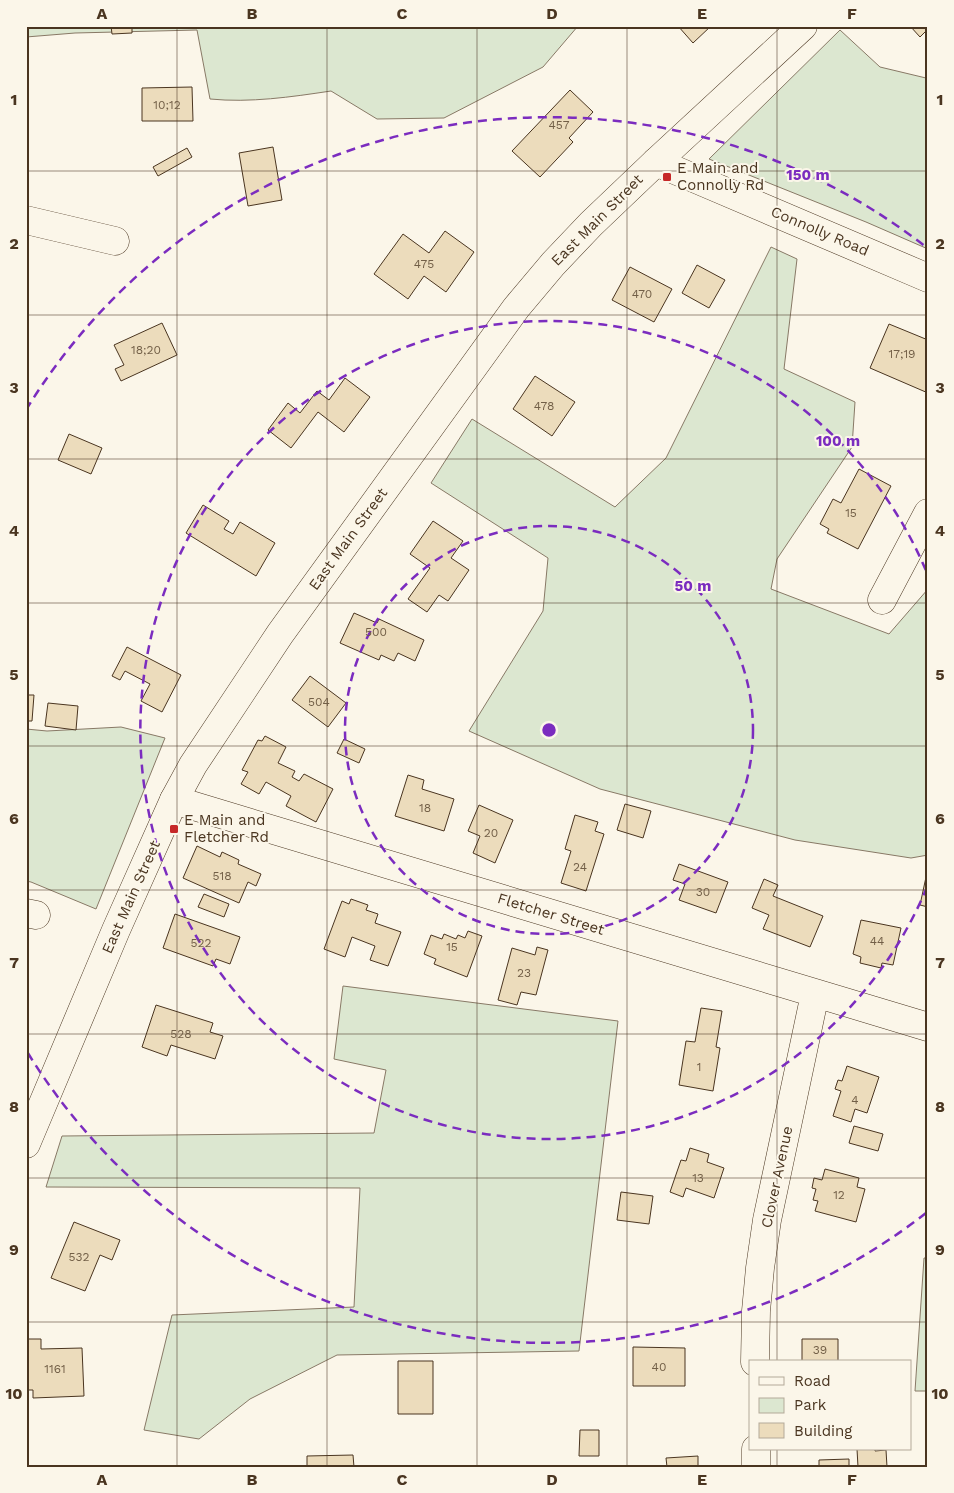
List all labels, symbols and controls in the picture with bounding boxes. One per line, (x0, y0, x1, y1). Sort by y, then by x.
text: A (97, 4, 108, 23)
text: B (247, 4, 258, 23)
text: C (397, 4, 408, 23)
text: D (546, 4, 558, 23)
text: E (697, 4, 707, 23)
text: F (847, 4, 857, 23)
text: 1 (11, 90, 17, 109)
text: 1 (937, 90, 943, 109)
house number: 10;12 (153, 98, 181, 112)
house number: 457 (548, 118, 570, 132)
place label: E Main and Connolly Rd (677, 159, 764, 194)
text: 150 m (786, 166, 830, 184)
street label: East Main Street (547, 170, 647, 270)
marker: E Main and Connolly Rd (661, 171, 673, 183)
street label: Connolly Road (768, 202, 872, 260)
text: 2 (9, 234, 19, 253)
text: 2 (935, 234, 945, 253)
house number: 475 (414, 257, 434, 271)
house number: 470 (632, 287, 652, 301)
house number: 18;20 (131, 343, 161, 357)
house number: 17;19 (888, 347, 916, 361)
text: 3 (9, 378, 19, 397)
text: 3 (935, 378, 945, 397)
house number: 478 (534, 399, 554, 413)
text: 100 m (816, 432, 860, 450)
street label: East Main Street (305, 484, 392, 594)
house number: 15 (845, 506, 857, 520)
text: 4 (9, 521, 19, 540)
text: 4 (935, 521, 945, 540)
text: 50 m (675, 577, 711, 595)
house number: 500 (365, 625, 387, 639)
text: 5 (9, 665, 19, 684)
text: 5 (935, 665, 945, 684)
house number: 504 (308, 695, 330, 709)
centre of rings (540, 721, 558, 739)
house number: 18 (419, 801, 431, 815)
text: 6 (9, 809, 19, 828)
text: 6 (935, 809, 945, 828)
place label: E Main and Fletcher Rd (184, 811, 269, 846)
marker: E Main and Fletcher Rd (168, 823, 180, 835)
house number: 20 (484, 826, 498, 840)
street label: East Main Street (98, 837, 164, 956)
house number: 24 (573, 860, 587, 874)
house number: 518 (212, 869, 232, 883)
house number: 30 (696, 885, 710, 899)
street label: Fletcher Street (495, 889, 607, 939)
house number: 44 (870, 934, 884, 948)
house number: 522 (191, 936, 211, 950)
house number: 15 (446, 940, 458, 954)
text: 7 (9, 953, 19, 972)
text: 7 (935, 953, 945, 972)
house number: 23 (517, 966, 531, 980)
house number: 528 (170, 1027, 192, 1041)
house number: 1 (697, 1060, 701, 1074)
house number: 4 (851, 1093, 859, 1107)
text: 8 (9, 1097, 19, 1116)
text: 8 (935, 1097, 945, 1116)
street label: Clover Avenue (757, 1124, 797, 1230)
house number: 13 (692, 1171, 704, 1185)
house number: 12 (833, 1188, 845, 1202)
text: 9 (9, 1240, 19, 1259)
text: 9 (935, 1240, 945, 1259)
house number: 532 (69, 1250, 89, 1264)
house number: 39 (813, 1343, 827, 1357)
house number: 40 (652, 1360, 666, 1374)
legend (749, 1360, 912, 1450)
house number: 1161 (44, 1362, 66, 1376)
text: Road (794, 1372, 831, 1390)
text: 10 (5, 1384, 23, 1403)
text: 10 (931, 1384, 949, 1403)
text: Park (794, 1396, 827, 1414)
text: Building (794, 1422, 852, 1440)
text: A (97, 1470, 108, 1489)
text: B (247, 1470, 258, 1489)
text: C (397, 1470, 408, 1489)
text: D (546, 1470, 558, 1489)
text: E (697, 1470, 707, 1489)
text: F (847, 1470, 857, 1489)

